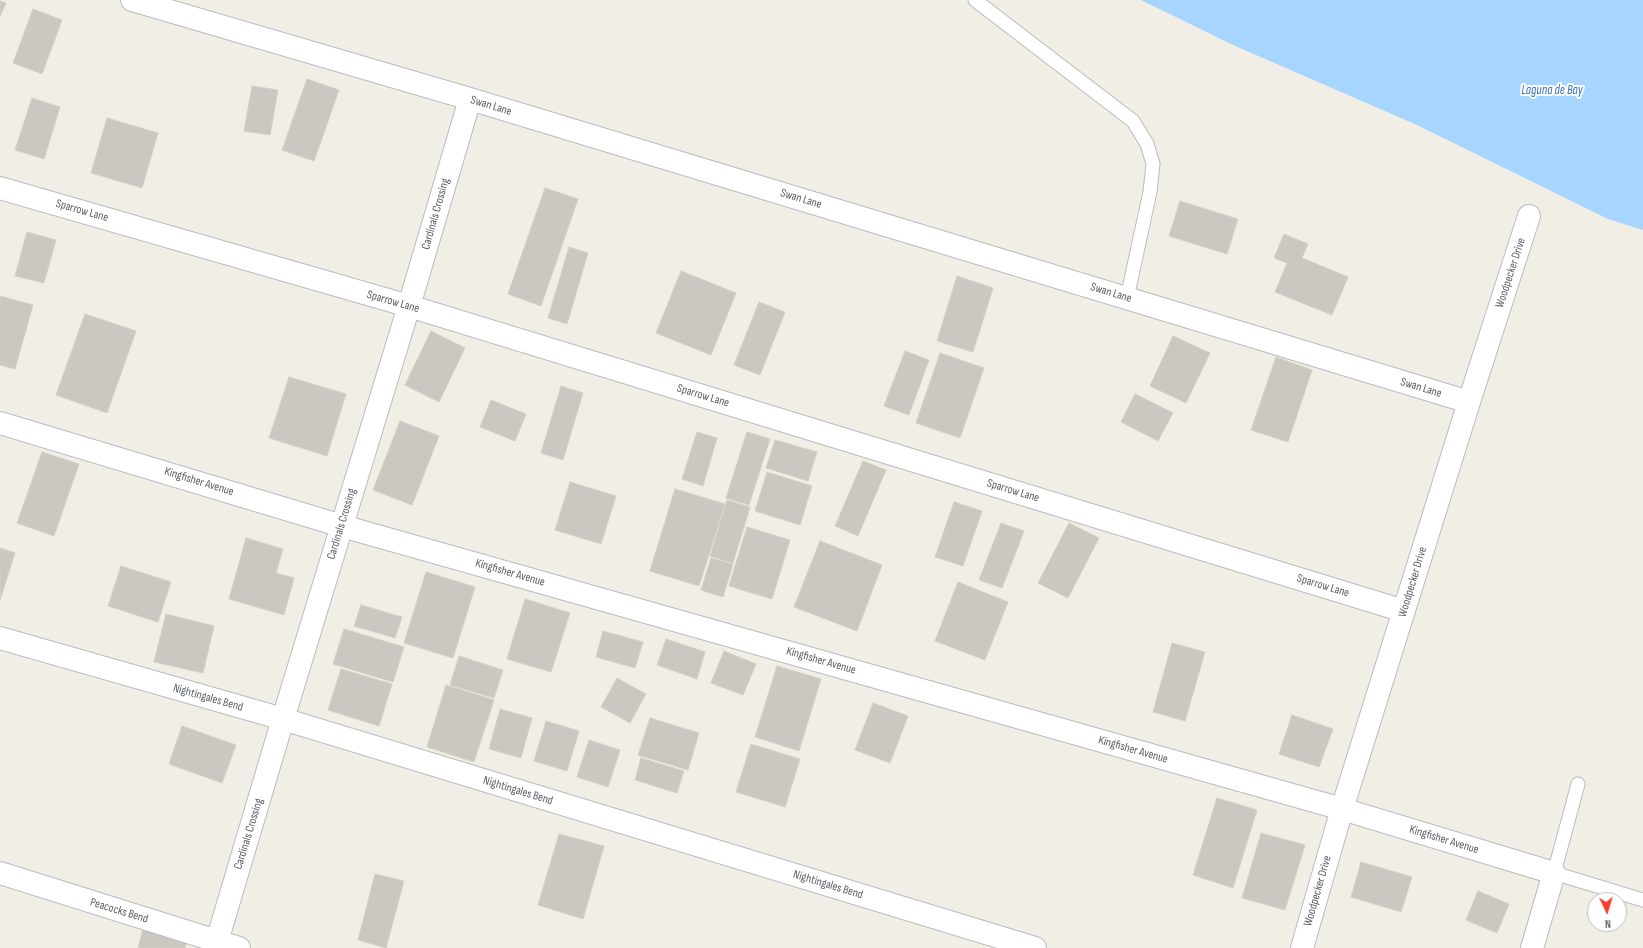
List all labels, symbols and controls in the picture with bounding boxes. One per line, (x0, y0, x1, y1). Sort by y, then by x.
water label: Laguna de Bay (1521, 83, 1583, 99)
street label: Swan Lane (469, 93, 513, 119)
street label: Cardinals Crossing (419, 177, 453, 251)
street label: Swan Lane (779, 186, 823, 212)
street label: Sparrow Lane (54, 197, 110, 225)
street label: Woodpecker Drive (1493, 236, 1529, 310)
street label: Swan Lane (1089, 280, 1133, 306)
street label: Sparrow Lane (365, 288, 421, 316)
street label: Swan Lane (1399, 375, 1443, 401)
street label: Sparrow Lane (675, 381, 731, 411)
street label: Kingfisher Avenue (163, 465, 235, 499)
street label: Sparrow Lane (985, 476, 1041, 506)
street label: Cardinals Crossing (324, 487, 360, 561)
street label: Woodpecker Drive (1395, 545, 1431, 619)
street label: Kingfisher Avenue (473, 556, 547, 590)
street label: Sparrow Lane (1295, 571, 1351, 601)
street label: Kingfisher Avenue (784, 644, 858, 678)
street label: Nightingales Bend (171, 681, 245, 715)
street label: Kingfisher Avenue (1096, 733, 1170, 767)
street label: Nightingales Bend (481, 774, 555, 808)
street label: Cardinals Crossing (231, 797, 267, 871)
street label: Kingfisher Avenue (1408, 823, 1480, 857)
street label: Woodpecker Drive (1301, 854, 1335, 928)
street label: Nightingales Bend (791, 868, 865, 902)
north arrow (1587, 892, 1627, 932)
street label: Peacocks Bend (88, 895, 150, 927)
text: N (1604, 917, 1611, 930)

